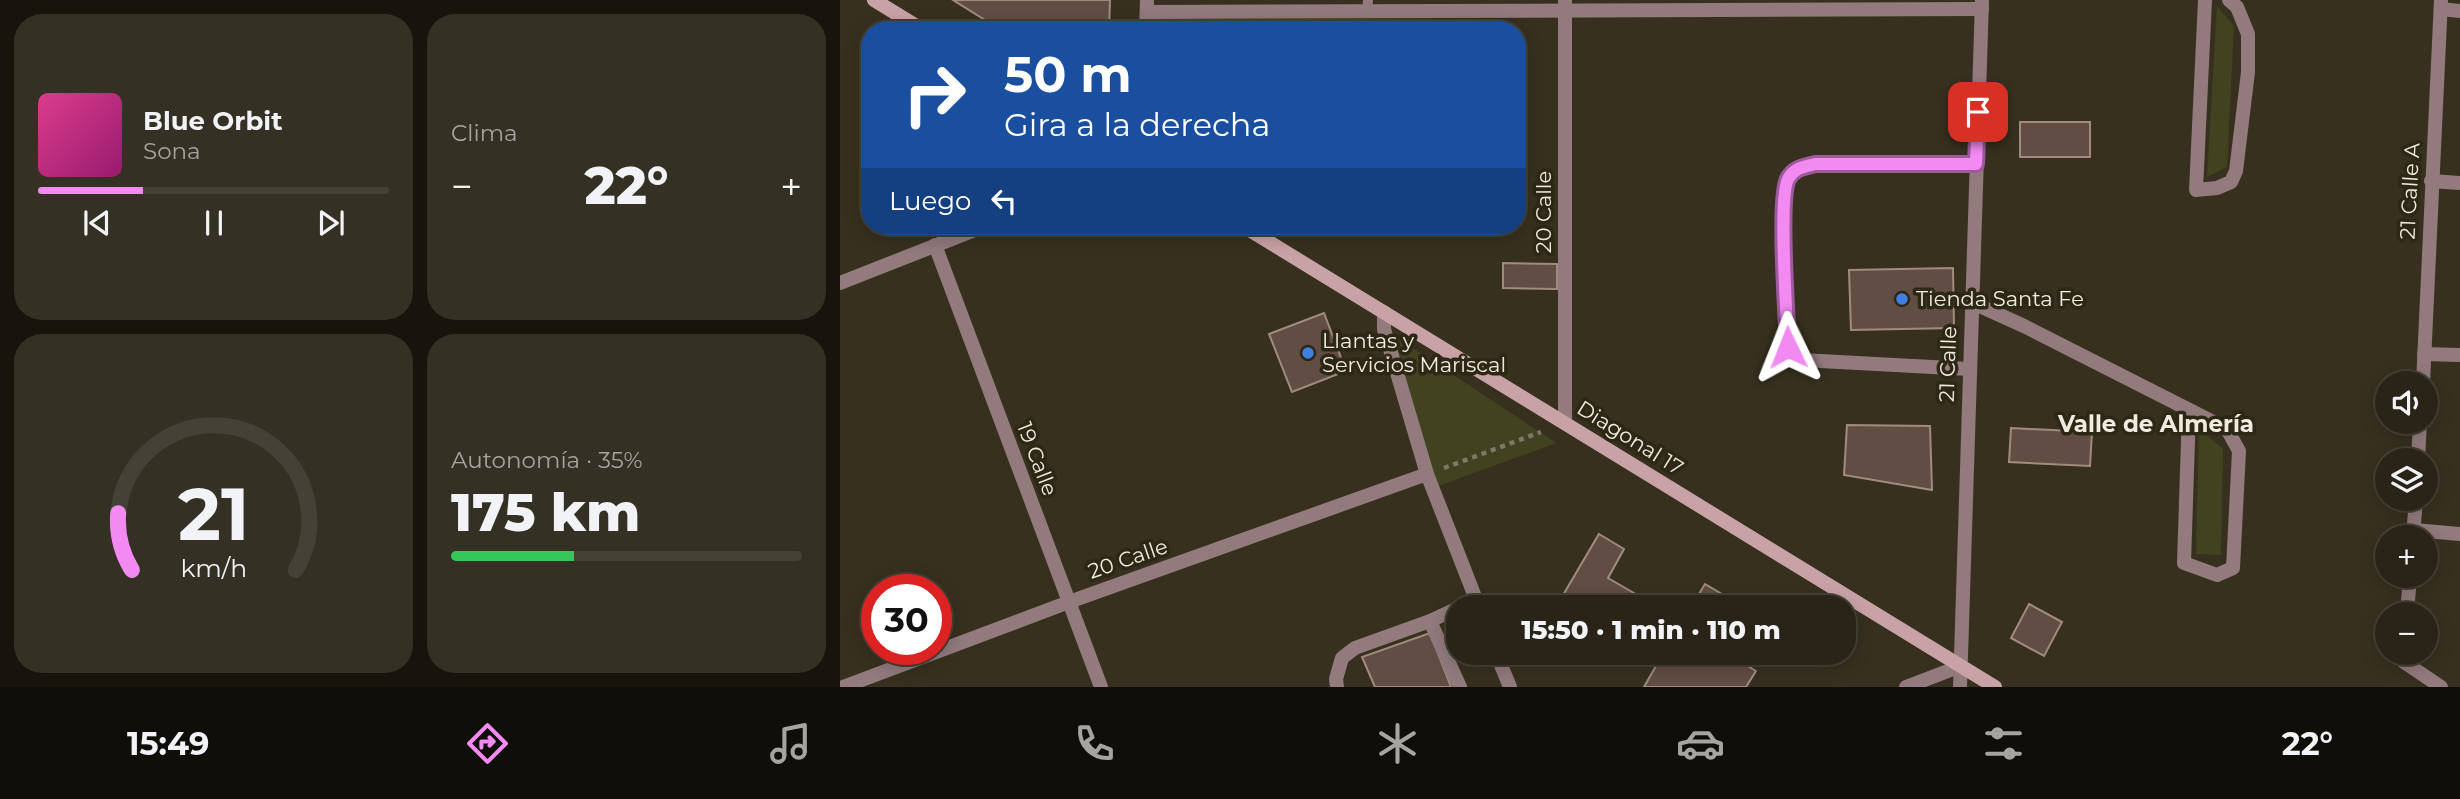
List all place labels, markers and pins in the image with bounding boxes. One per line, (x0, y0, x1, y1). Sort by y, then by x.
pin (1948, 82, 2008, 142)
place label: Tienda Santa Fe (1916, 286, 2084, 311)
marker: Tienda Santa Fe (1894, 291, 1910, 307)
place label: Llantas y Servicios Mariscal (1322, 328, 1506, 377)
marker: Llantas y Servicios Mariscal (1300, 345, 1316, 361)

